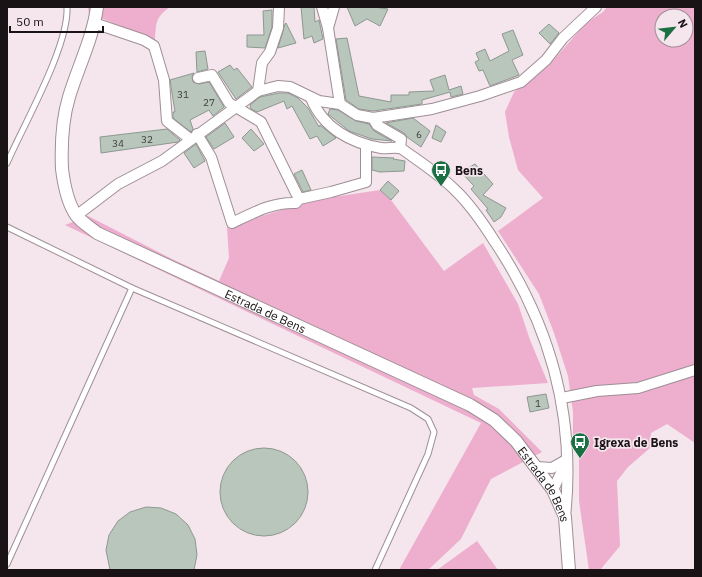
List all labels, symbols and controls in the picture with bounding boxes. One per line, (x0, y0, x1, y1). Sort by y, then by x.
scale bar (10, 8, 103, 34)
north arrow (654, 8, 694, 48)
text: 50 m (16, 14, 44, 29)
text: N (675, 17, 691, 30)
house number: 31 (177, 88, 189, 101)
house number: 27 (203, 96, 215, 109)
house number: 6 (416, 128, 422, 141)
house number: 32 (141, 133, 153, 146)
house number: 34 (112, 137, 124, 150)
bus stop icon: Bens (430, 159, 452, 187)
place label: Bens (455, 163, 483, 178)
street label: Estrada de Bens (223, 286, 309, 336)
house number: 1 (535, 397, 541, 410)
bus stop icon: Igrexa de Bens (569, 431, 591, 459)
place label: Igrexa de Bens (594, 435, 678, 450)
street label: Estrada de Bens (515, 443, 573, 523)

